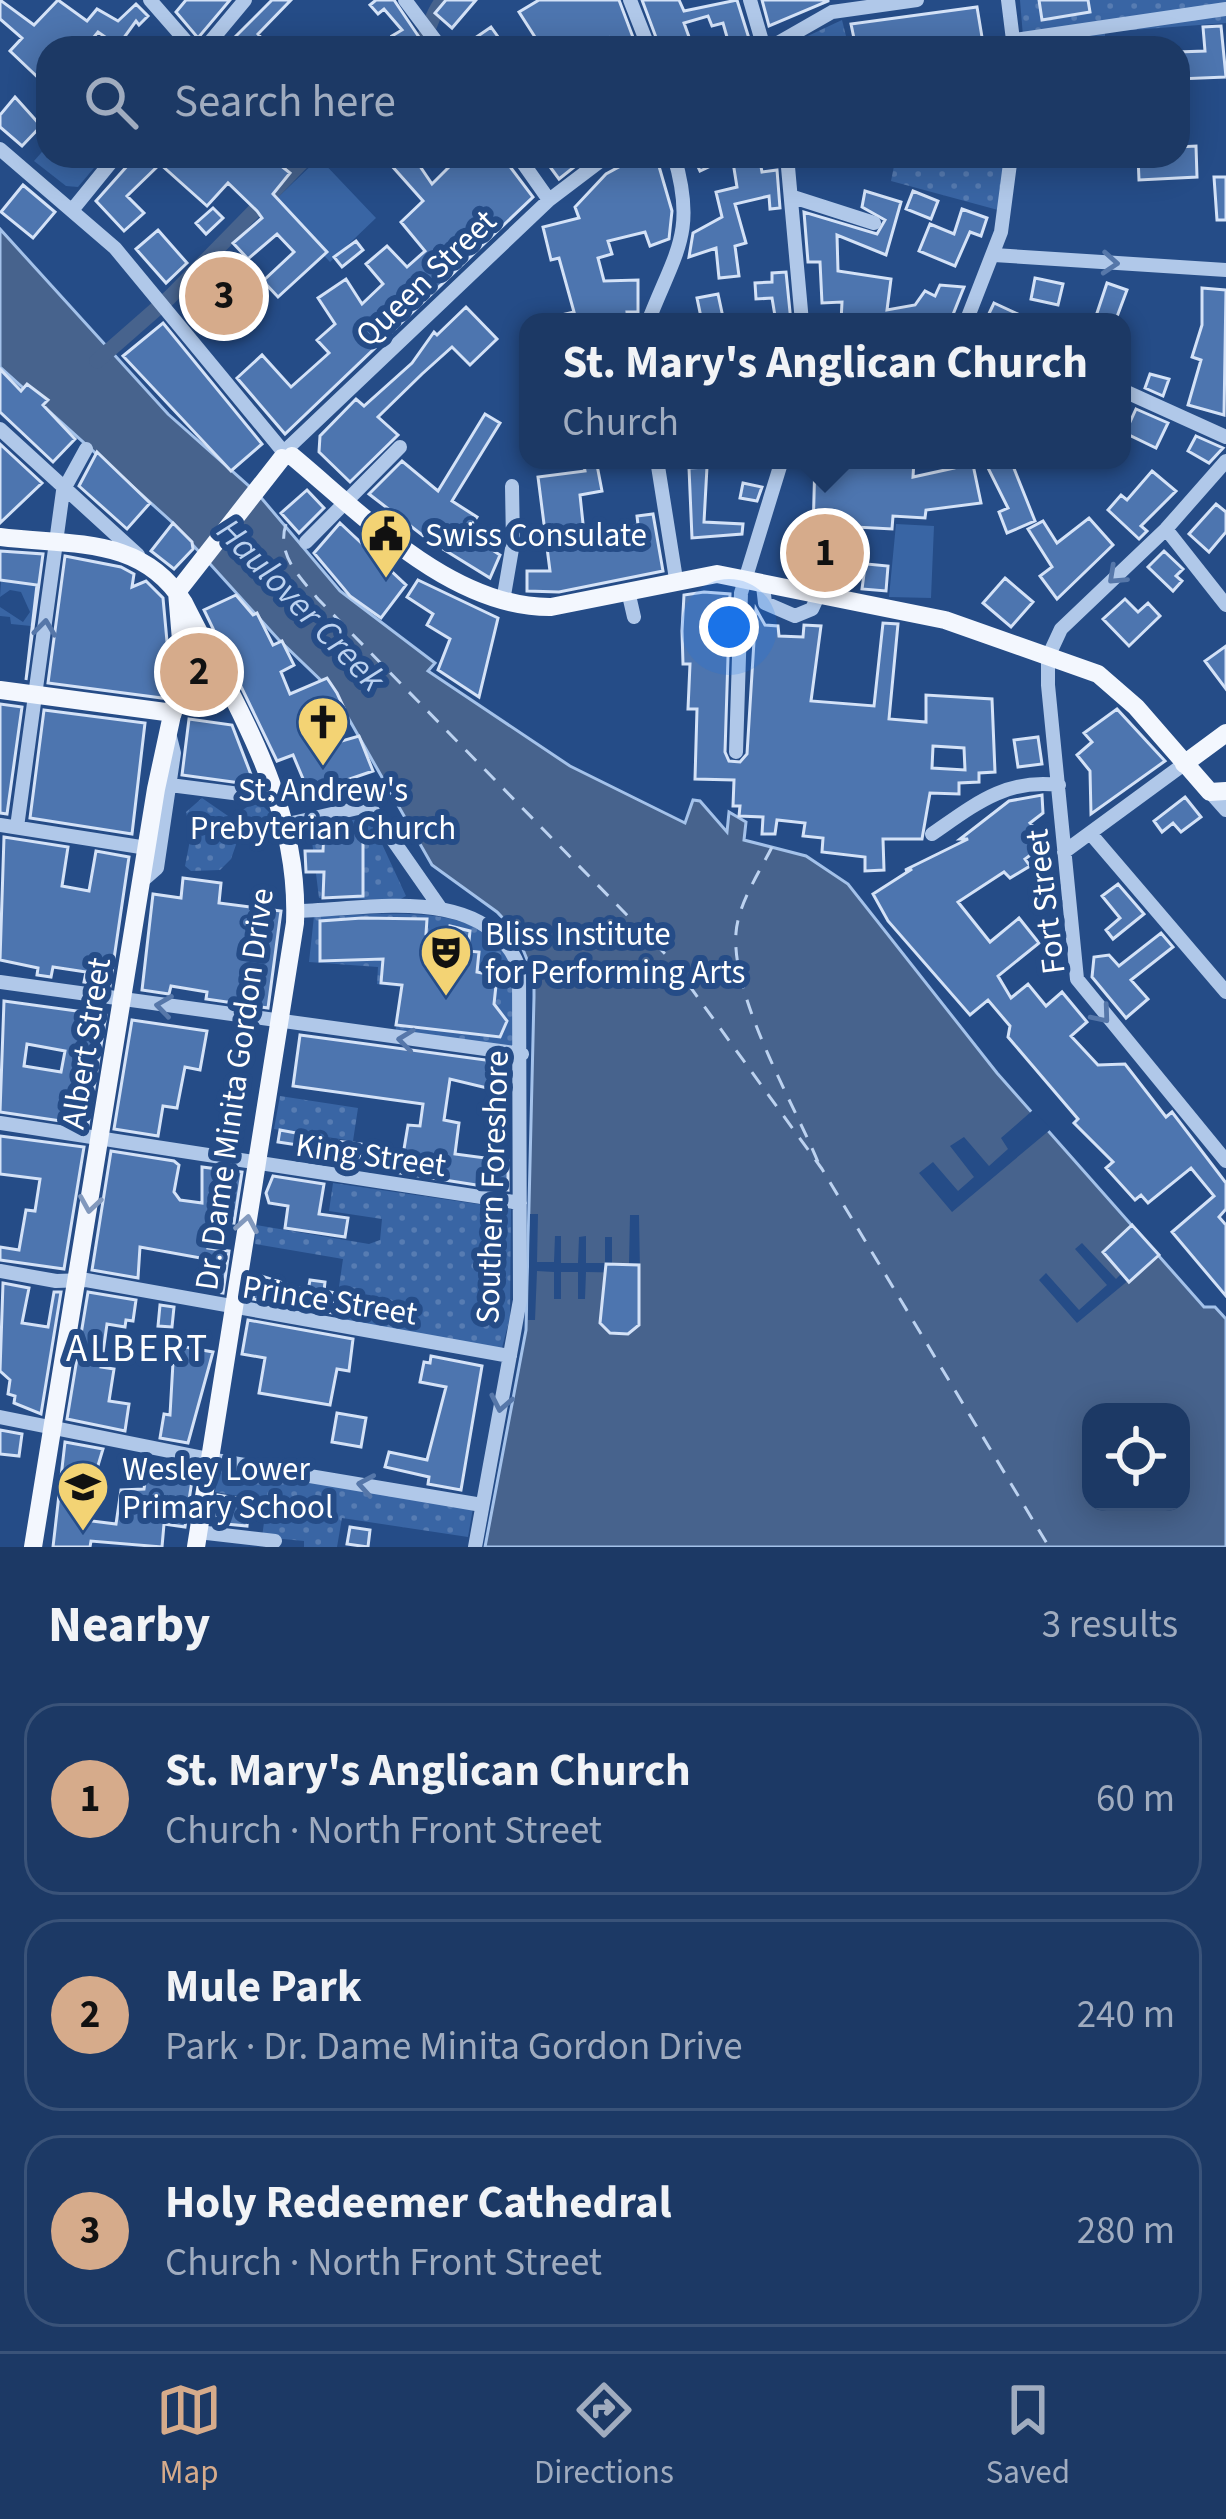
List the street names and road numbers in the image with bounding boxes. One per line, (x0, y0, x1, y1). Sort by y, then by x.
street label: Queen Street (345, 199, 507, 357)
street label: Fort Street (1013, 827, 1078, 977)
street label: Dr. Dame Minita Gordon Drive (183, 885, 286, 1293)
street label: Albert Street (50, 954, 123, 1132)
street label: Southern Foreshore (464, 1050, 521, 1325)
street label: King Street (293, 1122, 449, 1189)
street label: Prince Street (239, 1263, 421, 1337)

